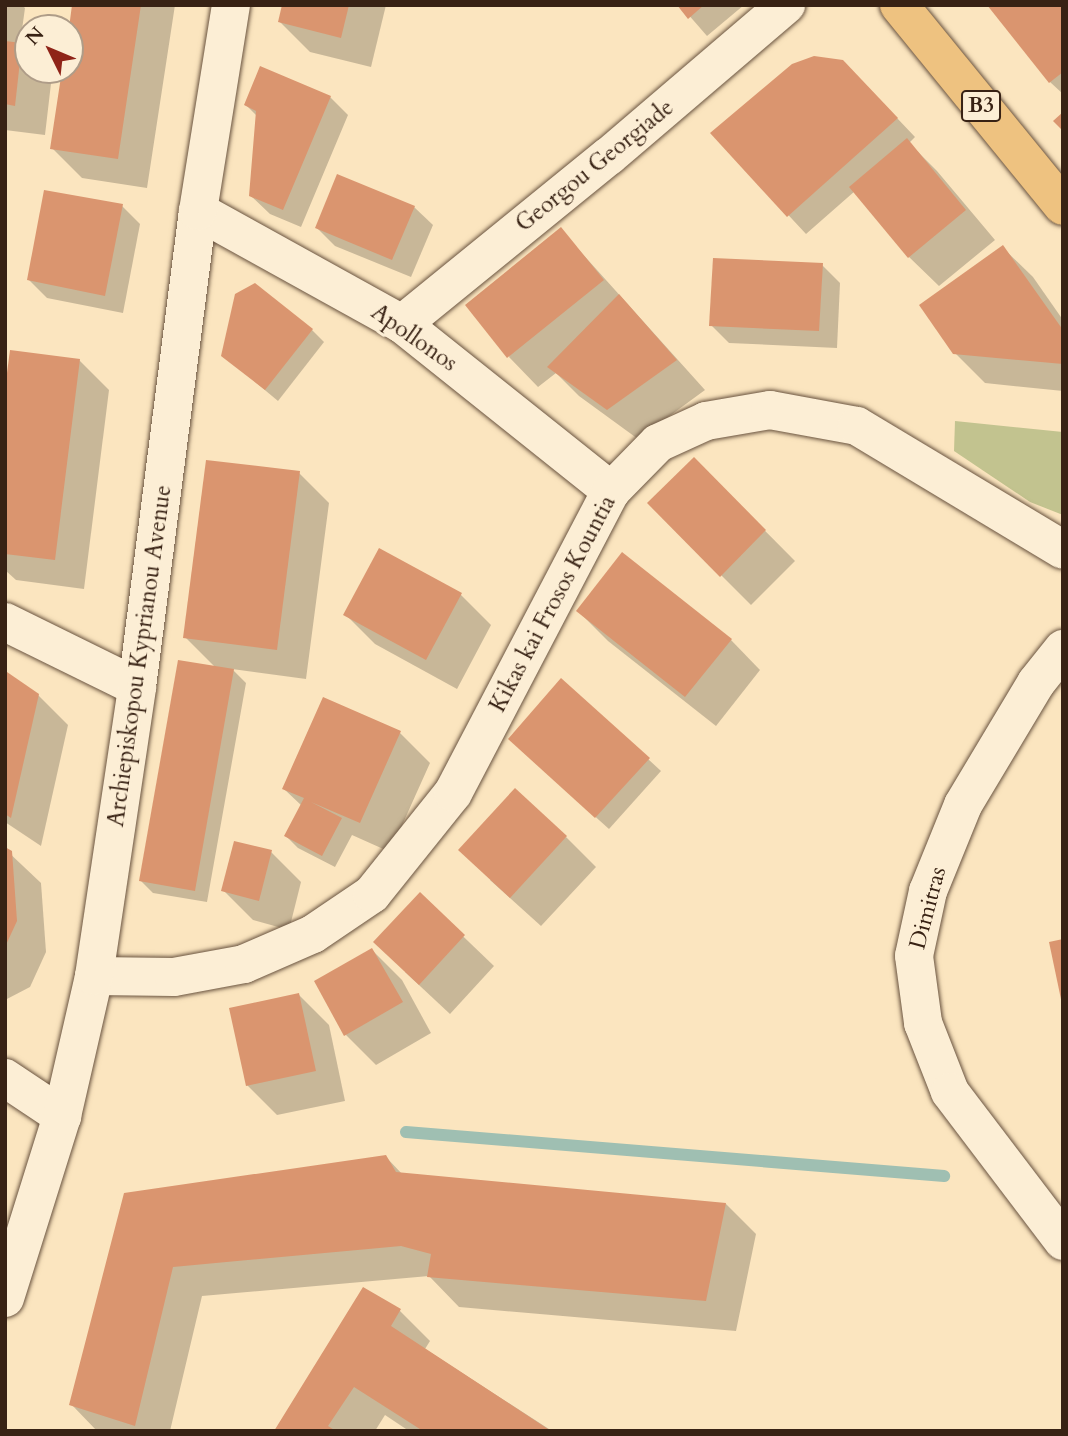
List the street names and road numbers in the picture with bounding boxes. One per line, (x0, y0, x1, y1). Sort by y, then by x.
road number: B3 (960, 88, 1002, 124)
street label: Georgou Georgiade (511, 94, 679, 238)
street label: Apollonos (366, 298, 462, 378)
street label: Archiepiskopou Kyprianou Avenue (102, 483, 178, 829)
street label: Kikas kai Frosos Kountia (484, 491, 622, 717)
street label: Dimitras (904, 864, 952, 952)

